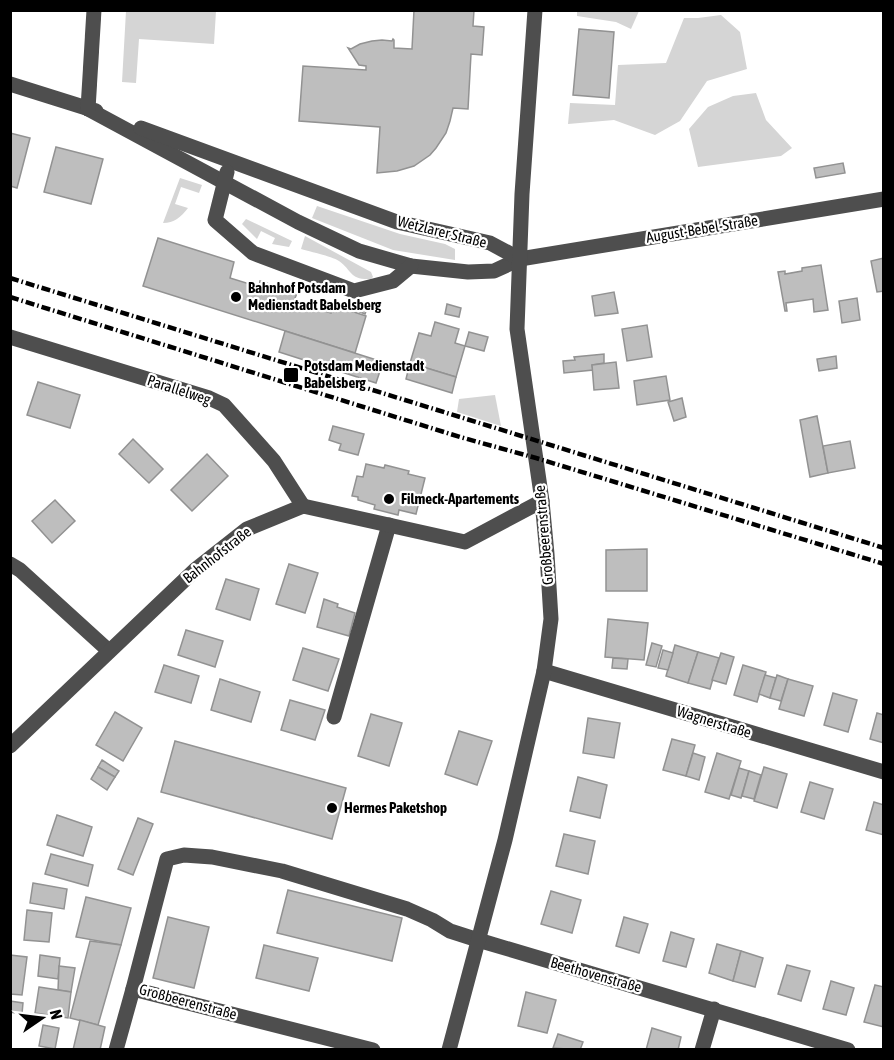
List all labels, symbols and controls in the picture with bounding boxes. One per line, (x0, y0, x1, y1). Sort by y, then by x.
street label: August-Bebel-Straße (645, 211, 759, 246)
street label: Wetzlarer Straße (396, 212, 489, 251)
place label: Bahnhof Potsdam Medienstadt Babelsberg (248, 279, 382, 313)
marker: Bahnhof Potsdam Medienstadt Babelsberg (229, 290, 243, 304)
place label: Potsdam Medienstadt Babelsberg (304, 357, 425, 391)
marker: Potsdam Medienstadt Babelsberg (282, 366, 300, 384)
street label: Parallelweg (145, 371, 214, 408)
street label: Großbeerenstraße (531, 484, 556, 586)
place label: Filmeck-Apartements (401, 490, 520, 507)
marker: Filmeck-Apartements (382, 492, 396, 506)
street label: Bahnhofstraße (179, 523, 254, 586)
street label: Wagnerstraße (675, 702, 754, 741)
place label: Hermes Paketshop (344, 799, 447, 816)
marker: Hermes Paketshop (325, 801, 339, 815)
street label: Beethovenstraße (549, 953, 644, 996)
street label: Großbeerenstraße (138, 980, 239, 1023)
north arrow (12, 988, 72, 1048)
text: N (47, 1008, 66, 1021)

